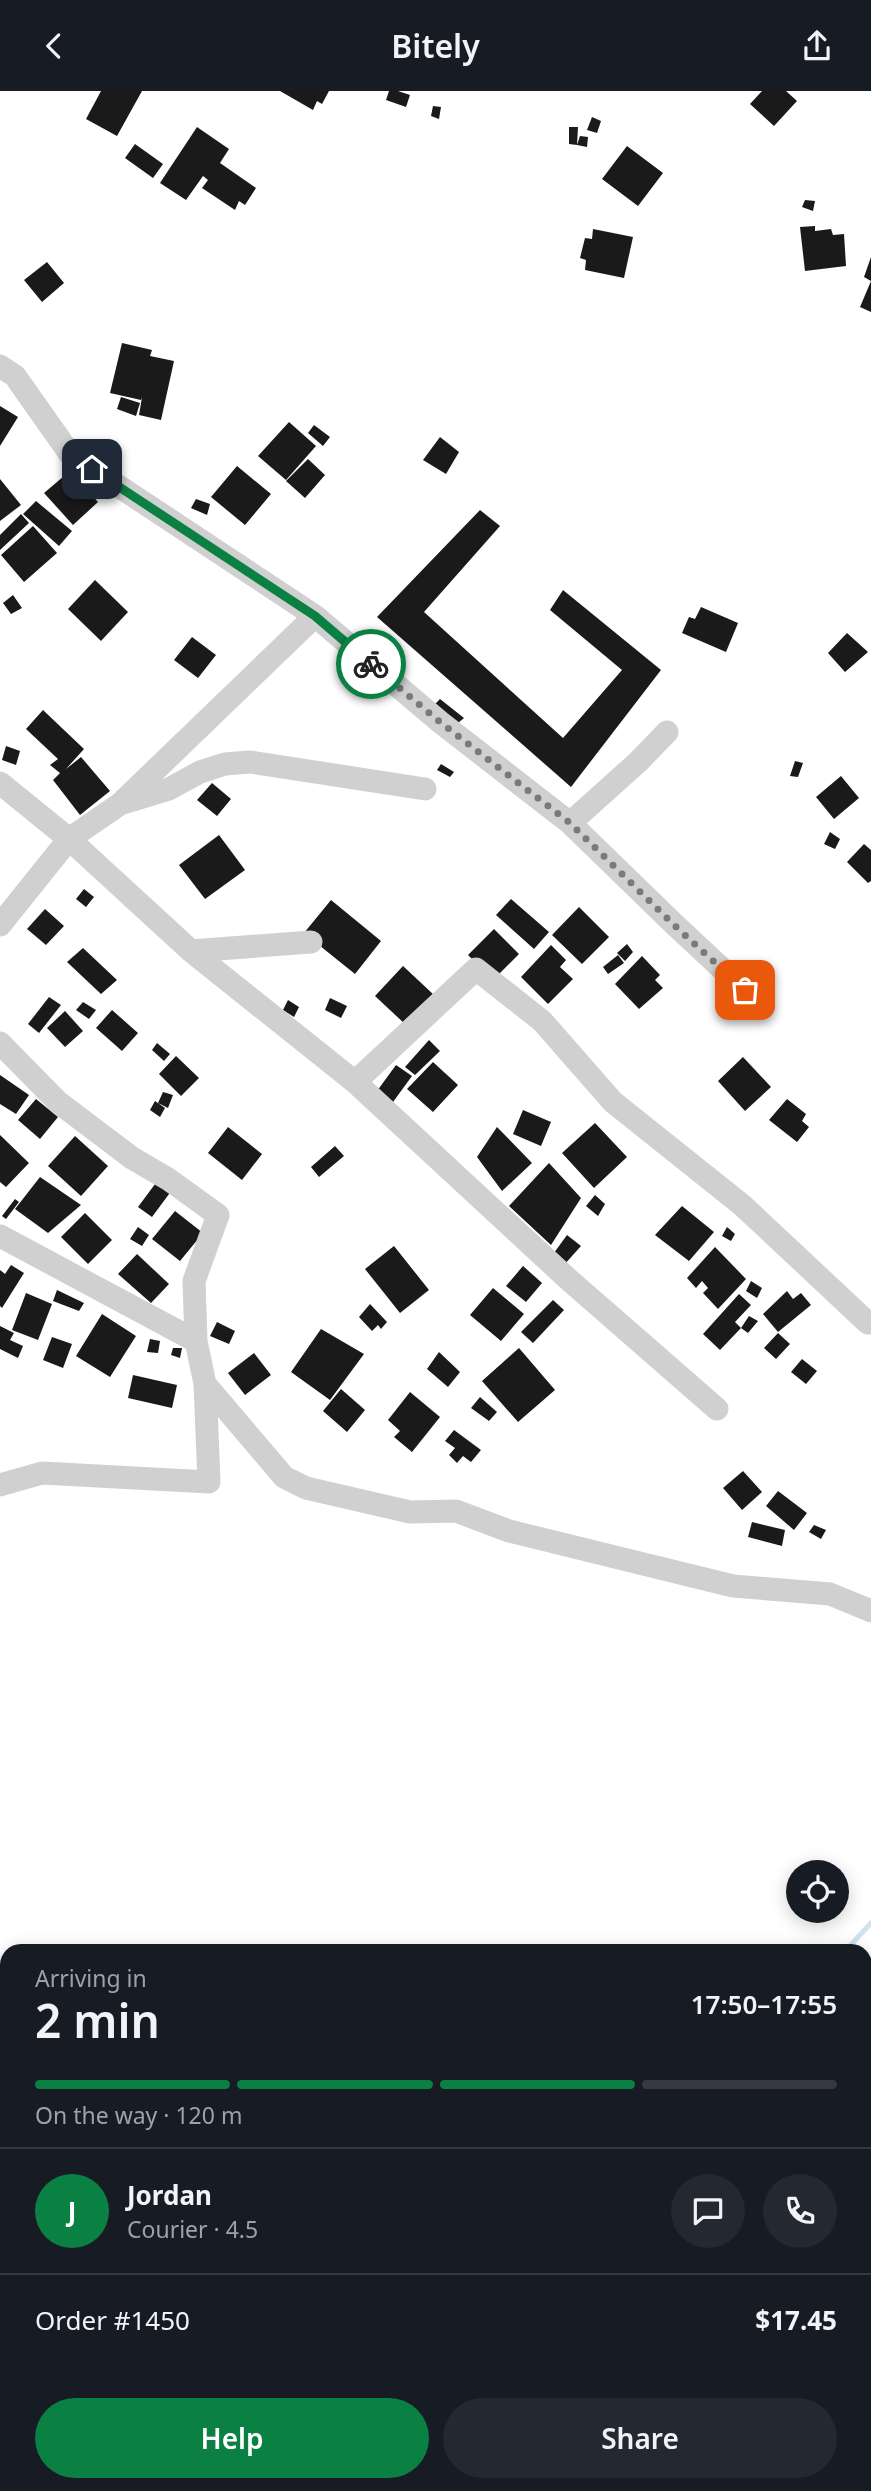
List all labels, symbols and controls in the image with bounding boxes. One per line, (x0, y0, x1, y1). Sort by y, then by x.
text: Bitely (391, 24, 480, 67)
icon: back (35, 27, 73, 65)
icon: share (798, 27, 836, 65)
pin (62, 439, 122, 499)
icon: home (73, 450, 111, 488)
courier (336, 629, 406, 699)
icon: bike (352, 645, 390, 683)
pin (715, 960, 775, 1020)
icon: bag (726, 971, 764, 1009)
map controls (786, 1860, 849, 1923)
button: locate (786, 1860, 849, 1923)
text: Arriving in (35, 1962, 147, 1994)
text: 17:50–17:55 (691, 1986, 837, 2022)
text: 2 min (35, 1989, 160, 2051)
text: On the way · 120 m (35, 2099, 242, 2131)
button: chat (671, 2174, 745, 2248)
button: phone (763, 2174, 837, 2248)
text: Jordan (127, 2177, 212, 2213)
text: J (68, 2193, 76, 2229)
text: Courier · 4.5 (127, 2213, 258, 2245)
text: Order #1450 (35, 2302, 190, 2338)
text: $17.45 (755, 2302, 837, 2338)
button: Help (35, 2398, 429, 2478)
button: Share (443, 2398, 837, 2478)

